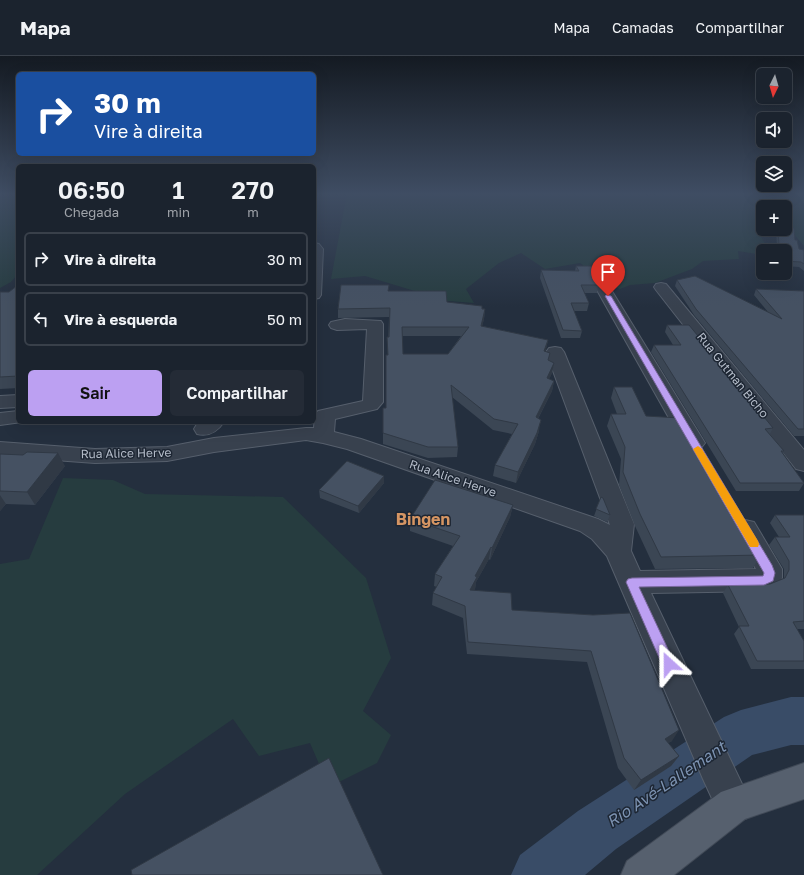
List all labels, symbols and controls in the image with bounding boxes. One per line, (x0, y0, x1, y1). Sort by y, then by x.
text: Mapa (20, 16, 71, 39)
text: Mapa (553, 19, 590, 36)
text: Camadas (612, 19, 674, 36)
text: Compartilhar (696, 19, 784, 36)
north arrow (756, 68, 792, 104)
map controls (756, 68, 792, 280)
text: 30 m (94, 86, 161, 119)
icon: right (28, 88, 80, 140)
button: sound (756, 112, 792, 148)
text: Vire à direita (94, 120, 203, 142)
button: layers (756, 156, 792, 192)
text: 06:50 (58, 175, 125, 204)
text: 1 (172, 175, 184, 204)
text: 270 (232, 175, 274, 204)
button: + (756, 200, 792, 236)
text: Chegada (64, 204, 119, 220)
text: min (167, 204, 190, 220)
text: m (247, 204, 259, 220)
button: − (756, 244, 792, 280)
icon: right (30, 248, 52, 270)
text: Vire à direita (64, 250, 156, 268)
text: 30 m (267, 250, 302, 268)
pin (591, 255, 625, 296)
icon: arrive (597, 261, 619, 283)
icon: left (30, 308, 52, 330)
text: Vire à esquerda (64, 310, 177, 328)
text: 50 m (267, 310, 302, 328)
street label: Rua Gutman Bicho (694, 329, 772, 421)
button: Sair (28, 370, 162, 416)
button: Compartilhar (170, 370, 304, 416)
street label: Rua Alice Herve (80, 445, 172, 461)
street label: Rua Alice Herve (408, 456, 498, 500)
district label: Bingen (396, 509, 450, 529)
position arrow (648, 643, 690, 685)
water label: Rio Avé‐Lallemant (603, 736, 731, 831)

